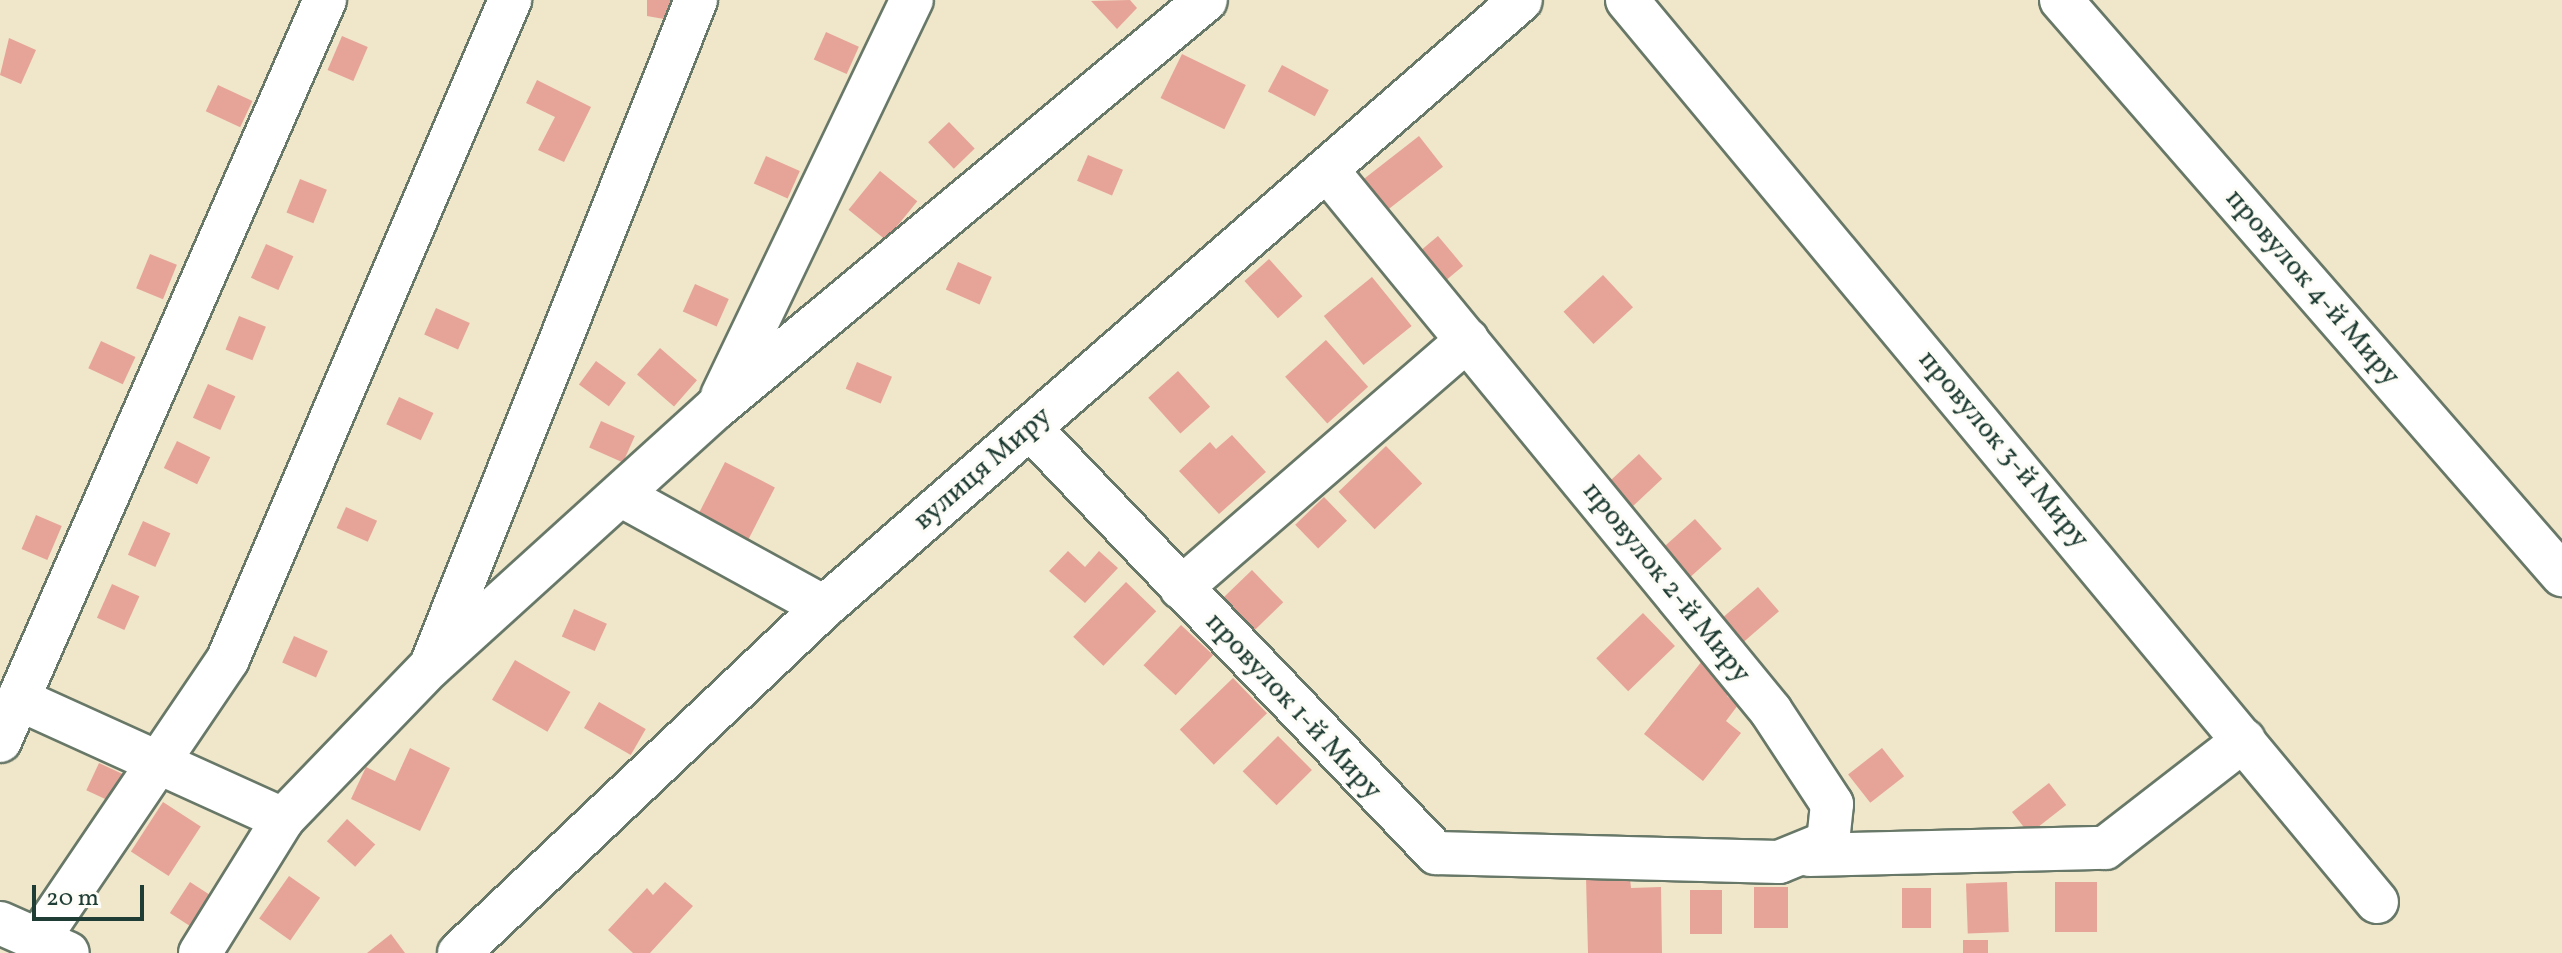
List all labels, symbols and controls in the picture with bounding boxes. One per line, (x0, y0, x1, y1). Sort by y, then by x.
street label: провулок 4-й Миру (2218, 183, 2406, 393)
street label: провулок 3-й Миру (1910, 344, 2096, 556)
street label: вулиця Миру (907, 400, 1059, 538)
street label: провулок 2-й Миру (1575, 476, 1757, 690)
street label: провулок 1-й Миру (1198, 606, 1388, 808)
scale bar (36, 869, 148, 919)
text: 20 m (46, 882, 99, 916)

